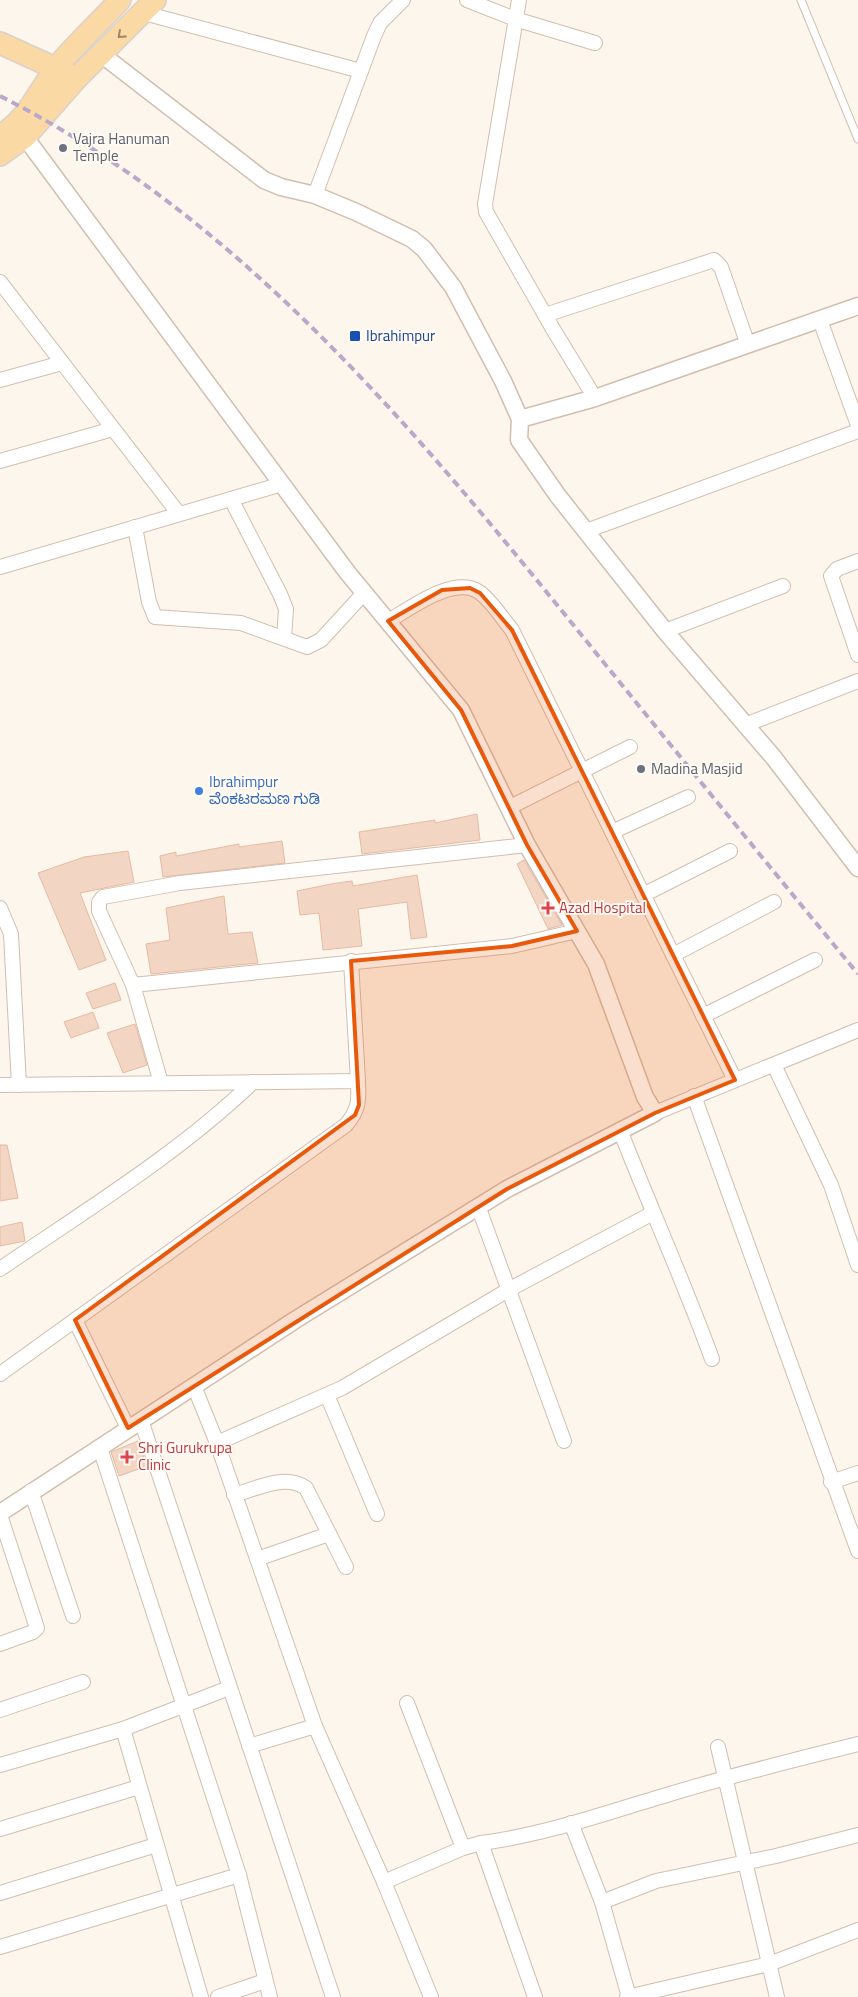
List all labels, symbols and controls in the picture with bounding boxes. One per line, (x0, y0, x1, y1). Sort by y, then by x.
one-way arrow (118, 29, 127, 38)
place label: Vajra Hanuman Temple (73, 127, 170, 167)
marker: Vajra Hanuman Temple (57, 142, 69, 154)
place label: Ibrahimpur (366, 324, 435, 347)
marker: Ibrahimpur (348, 329, 362, 343)
place label: Madina Masjid (651, 757, 743, 780)
marker: Madina Masjid (635, 763, 647, 775)
place label: Ibrahimpur ವೆಂಕಟರಮಣ ಗುಡಿ (209, 770, 320, 810)
marker: Ibrahimpur ವೆಂಕಟರಮಣ ಗುಡಿ (193, 785, 205, 797)
place label: Azad Hospital (559, 896, 646, 919)
marker: Azad Hospital (541, 901, 555, 915)
place label: Shri Gurukrupa Clinic (138, 1436, 233, 1476)
marker: Shri Gurukrupa Clinic (120, 1450, 134, 1464)

